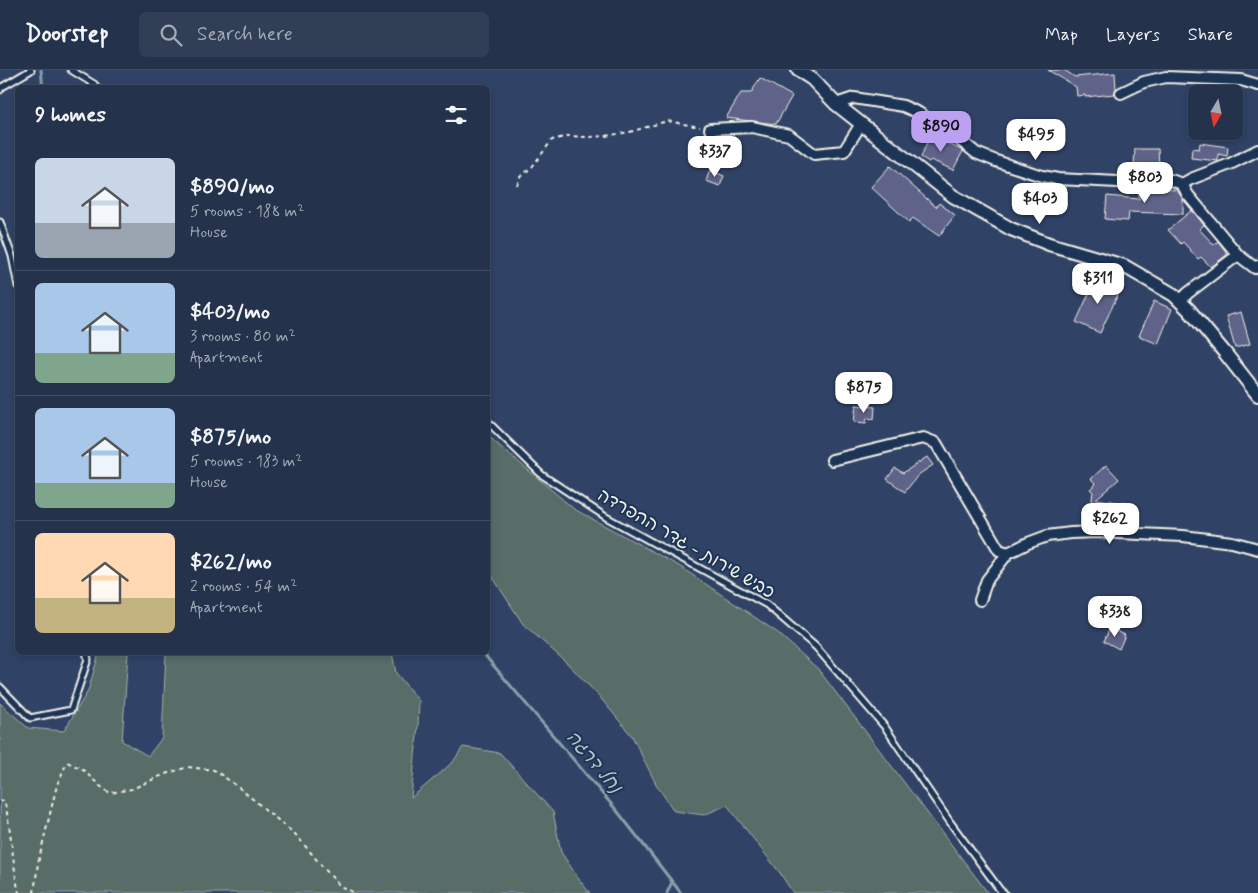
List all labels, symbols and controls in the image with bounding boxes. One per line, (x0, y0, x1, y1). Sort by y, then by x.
search box (139, 12, 489, 57)
text: Doorstep (25, 19, 109, 50)
icon: search (157, 21, 185, 49)
text: Search here (197, 22, 293, 47)
text: Map (1045, 23, 1078, 47)
text: Layers (1106, 23, 1160, 47)
text: Share (1188, 23, 1233, 47)
north arrow (1188, 85, 1242, 140)
map controls (1188, 85, 1243, 140)
text: 9 homes (35, 101, 106, 129)
icon: filters (442, 101, 470, 129)
pin: $890 (911, 111, 971, 153)
text: $890 (922, 116, 960, 137)
pin: $495 (1006, 118, 1066, 161)
text: $495 (1017, 124, 1055, 145)
pin: $337 (685, 136, 745, 178)
text: $337 (699, 141, 731, 162)
pin: $803 (1115, 162, 1175, 204)
text: $803 (1128, 167, 1162, 188)
text: $890/mo (190, 173, 274, 201)
icon: home (75, 178, 135, 238)
pin: $403 (1010, 182, 1070, 225)
text: $403 (1023, 188, 1057, 209)
text: 5 rooms · 188 m² (190, 201, 304, 222)
text: House (190, 222, 228, 243)
pin: $311 (1068, 262, 1128, 305)
text: $311 (1083, 268, 1113, 289)
text: $403/mo (190, 298, 270, 326)
icon: home (75, 303, 135, 363)
text: 3 rooms · 80 m² (190, 326, 296, 347)
text: Apartment (190, 347, 263, 368)
pin: $875 (834, 372, 894, 414)
text: $875 (846, 377, 882, 398)
text: $875/mo (190, 423, 271, 451)
icon: home (75, 428, 135, 488)
text: 5 rooms · 183 m² (190, 451, 302, 472)
text: House (190, 472, 228, 493)
street label: כביש שירות - גדר ההפרדה (593, 483, 779, 605)
pin: $262 (1080, 502, 1140, 545)
text: $262 (1092, 508, 1128, 529)
text: $262/mo (190, 548, 272, 576)
icon: home (75, 553, 135, 613)
text: 2 rooms · 54 m² (190, 576, 297, 597)
pin: $338 (1085, 596, 1145, 638)
text: Apartment (190, 597, 263, 618)
text: $338 (1099, 601, 1131, 622)
water label: נחל דרגה (560, 725, 628, 800)

